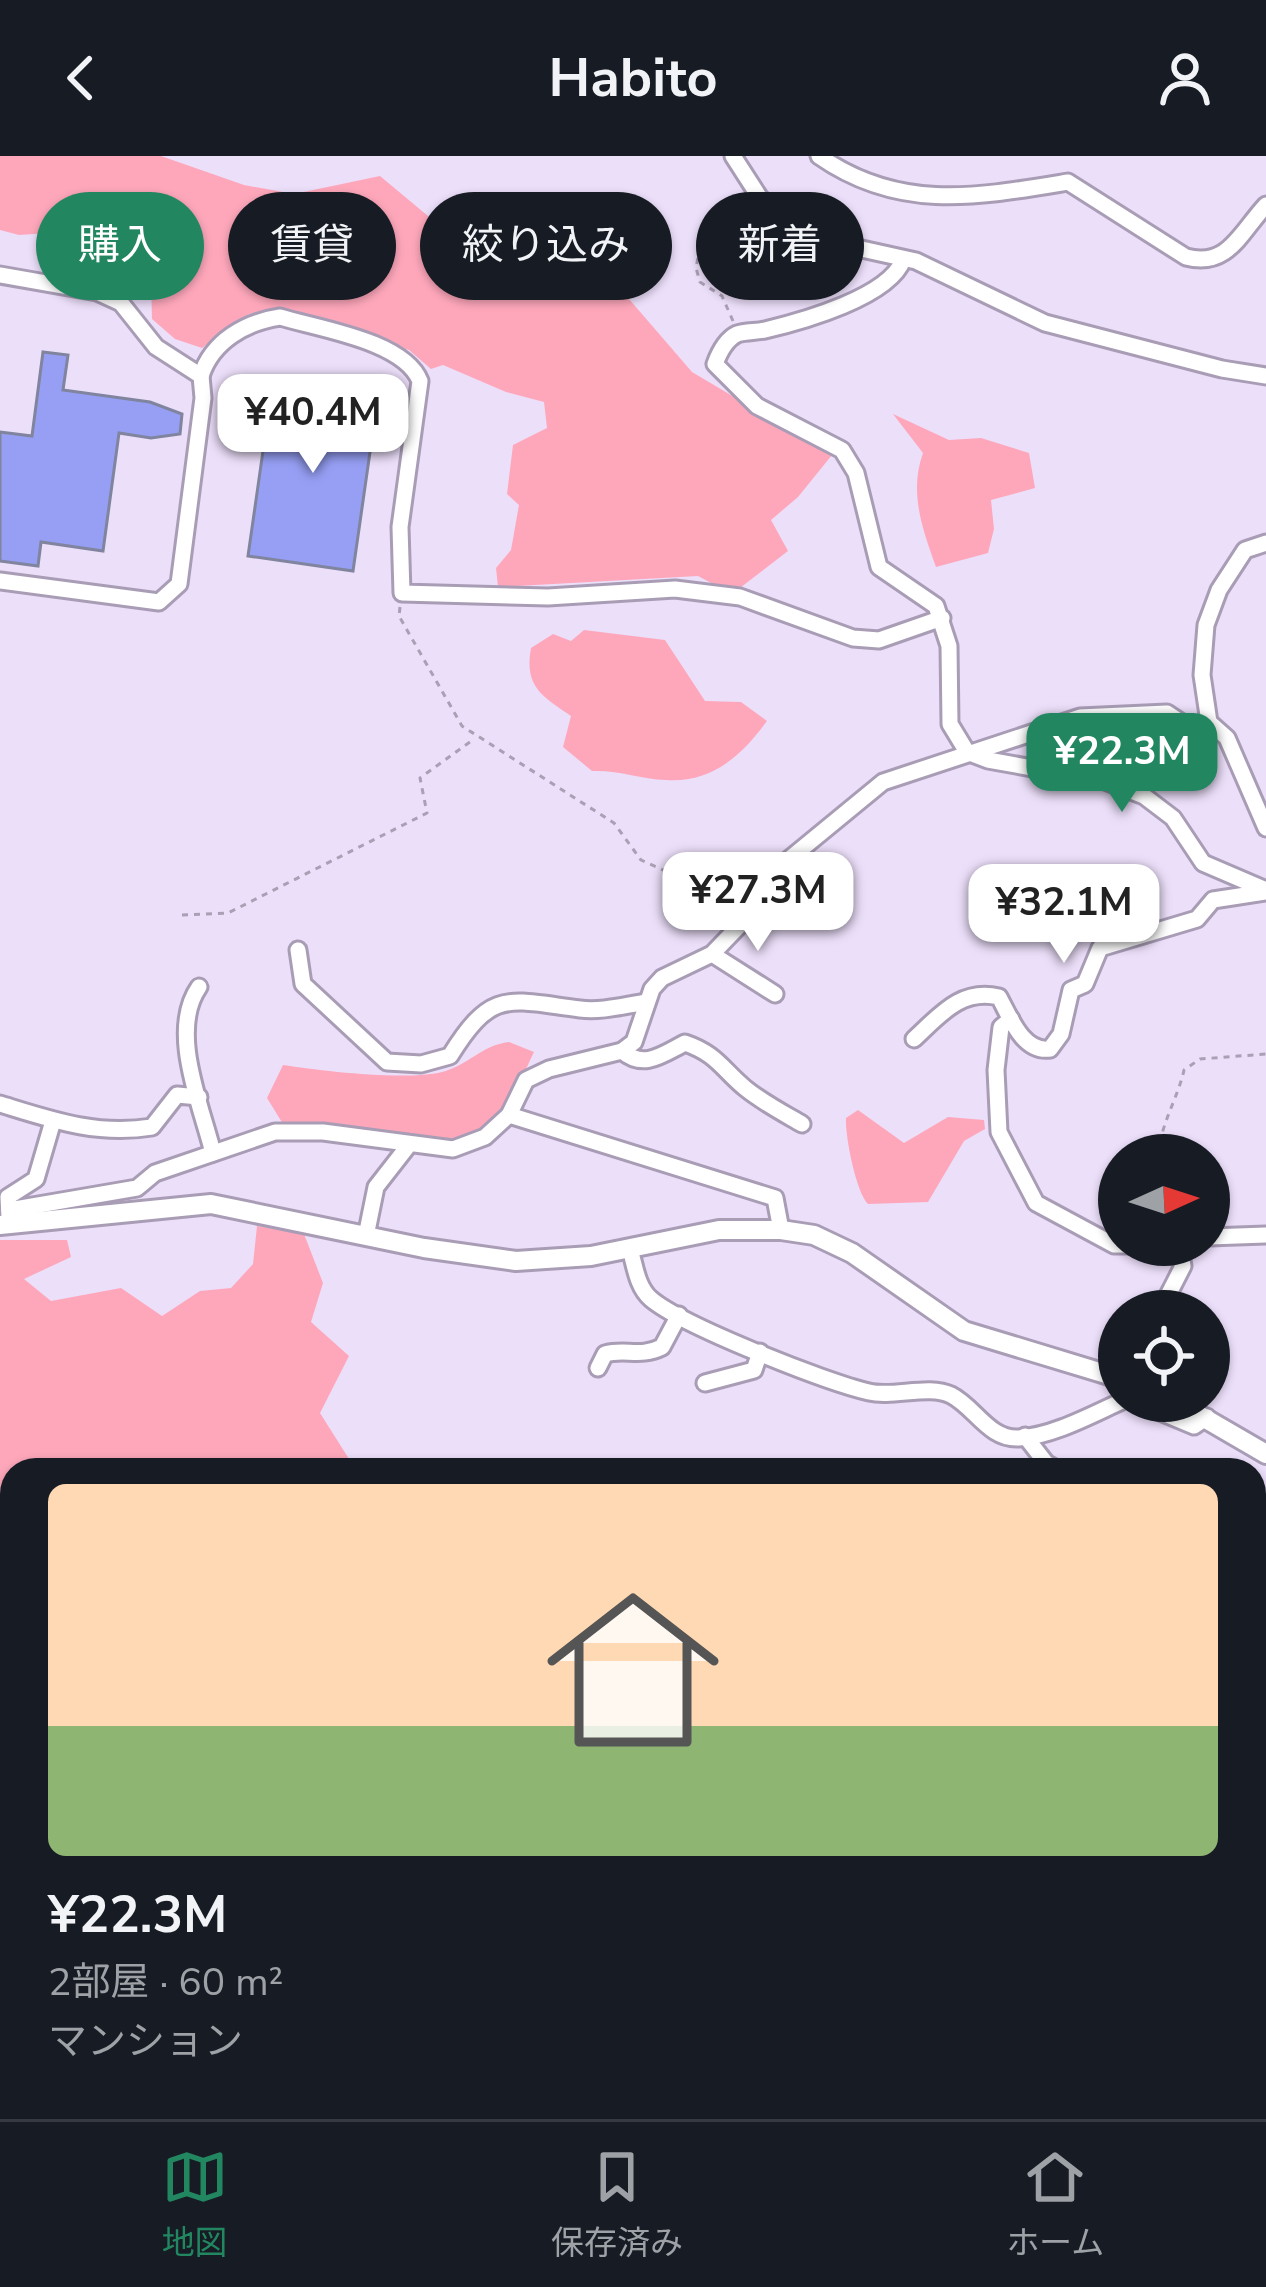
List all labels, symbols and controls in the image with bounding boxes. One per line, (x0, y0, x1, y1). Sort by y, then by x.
text: Habito (548, 41, 718, 115)
icon: back (48, 45, 114, 111)
icon: person (1152, 45, 1218, 111)
chip: 購入 (36, 192, 204, 300)
chip: 賃貸 (228, 192, 396, 300)
chip: 絞り込み (420, 192, 672, 300)
chip: 新着 (696, 192, 864, 300)
pin: ¥40.4M (215, 374, 411, 476)
text: ¥40.4M (244, 386, 382, 439)
pin: ¥22.3M (1024, 713, 1220, 815)
text: ¥22.3M (1053, 725, 1191, 778)
pin: ¥27.3M (660, 852, 856, 954)
text: ¥27.3M (689, 864, 827, 917)
pin: ¥32.1M (966, 864, 1162, 966)
text: ¥32.1M (995, 876, 1133, 929)
north arrow (1098, 1134, 1230, 1266)
map controls (1098, 1134, 1230, 1422)
button: locate (1098, 1290, 1230, 1422)
icon: home (525, 1562, 741, 1778)
text: ¥22.3M (48, 1880, 227, 1950)
text: 2部屋 · 60 m² (48, 1956, 283, 2009)
text: マンション (48, 2015, 243, 2068)
tab: 地図 (162, 2144, 228, 2266)
tab: 保存済み (551, 2144, 683, 2266)
tab: ホーム (1006, 2144, 1104, 2266)

